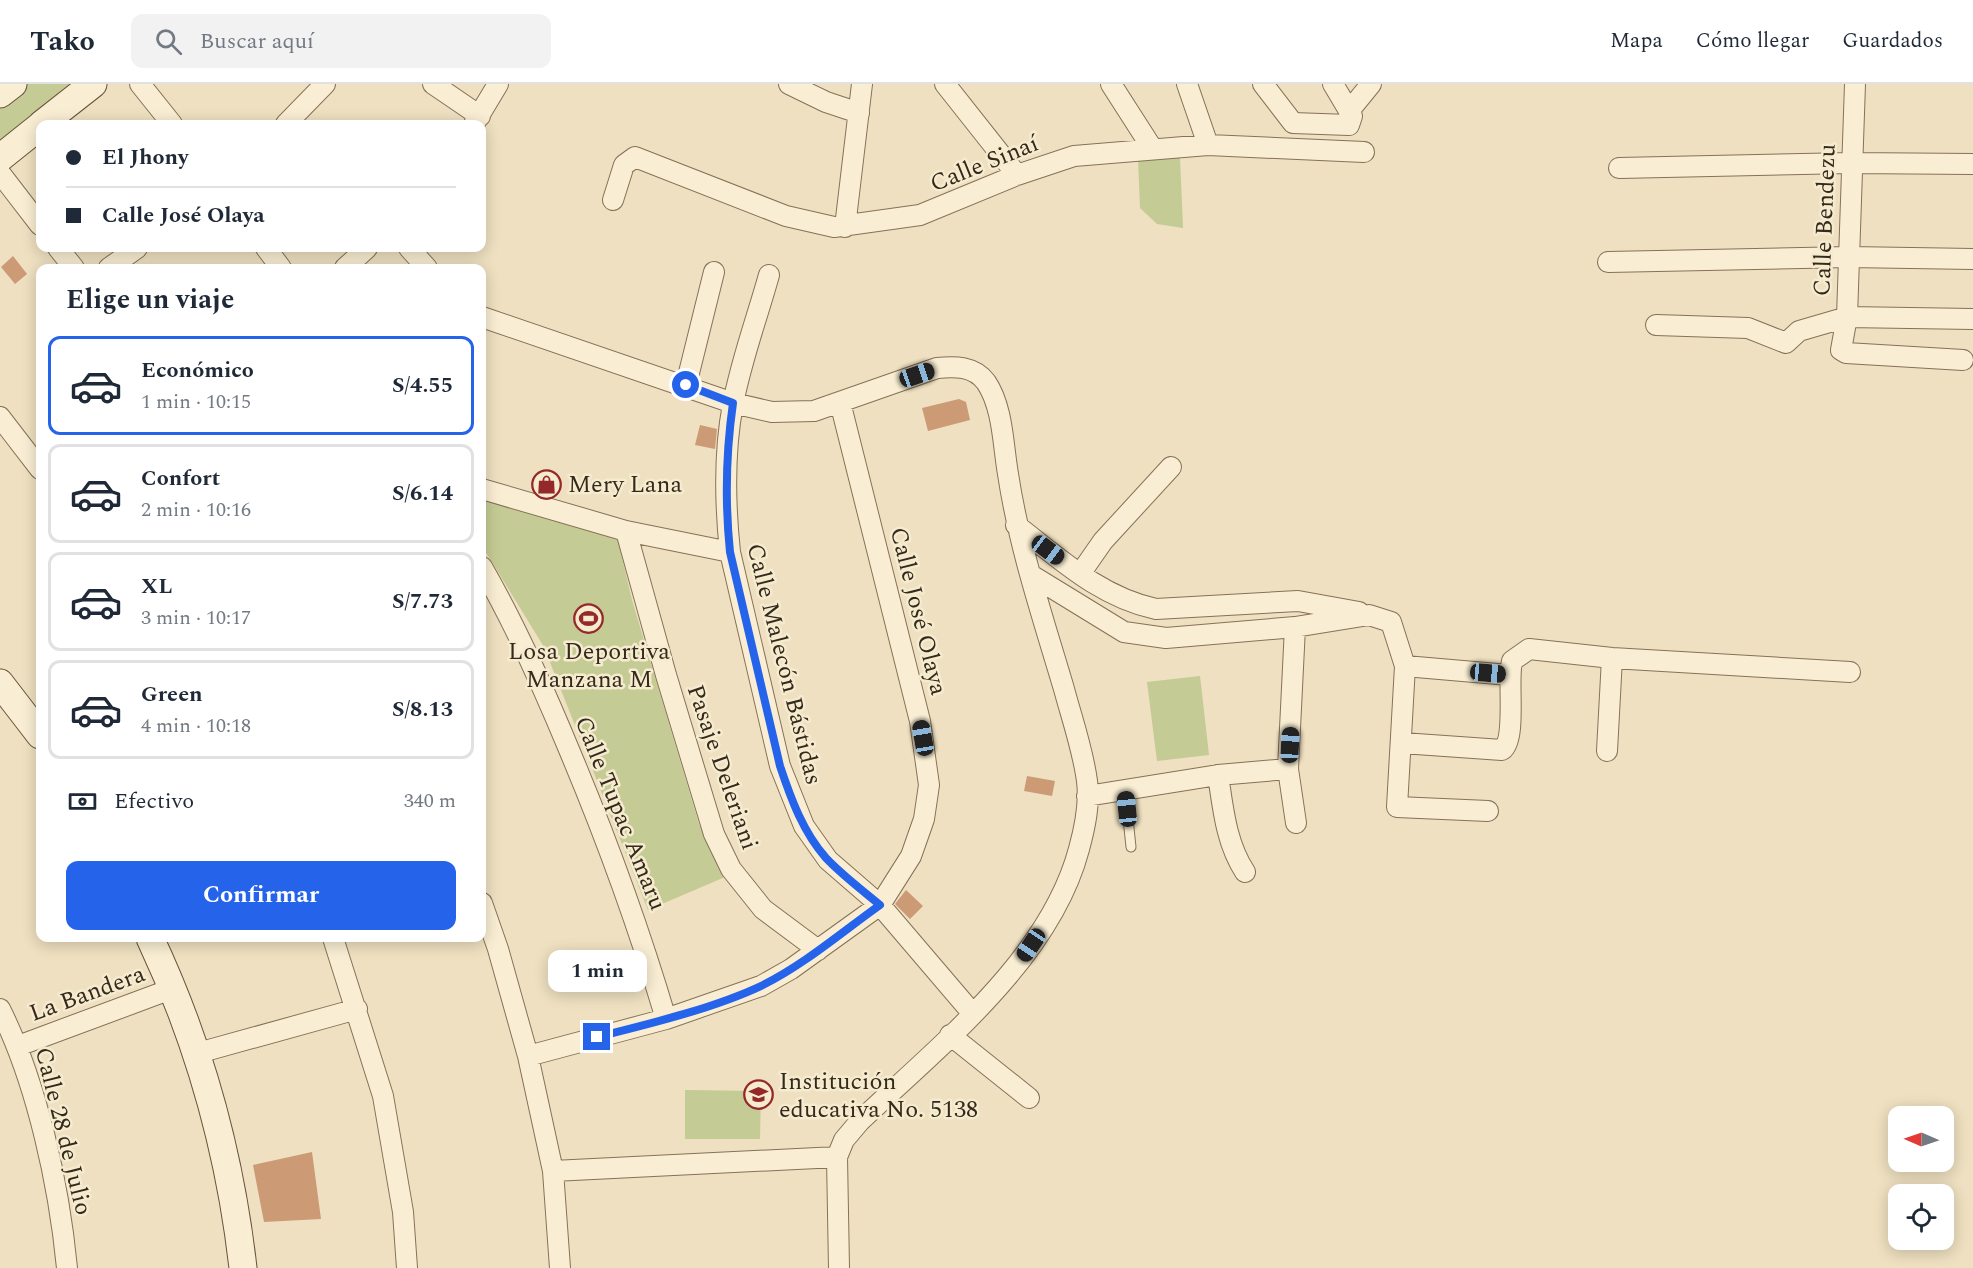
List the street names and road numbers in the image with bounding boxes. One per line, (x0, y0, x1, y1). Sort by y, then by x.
street label: Calle Sinaí (925, 125, 1045, 202)
street label: Calle Bendezu (1804, 143, 1846, 297)
street label: Calle José Olaya (880, 523, 956, 699)
street label: Calle Malecón Bástidas (737, 540, 831, 789)
street label: Pasaje Deleriani (677, 680, 767, 855)
street label: Calle Tupac Amaru (565, 711, 675, 916)
street label: La Bandera (24, 956, 151, 1032)
street label: Calle 28 de Julio (25, 1043, 101, 1219)

